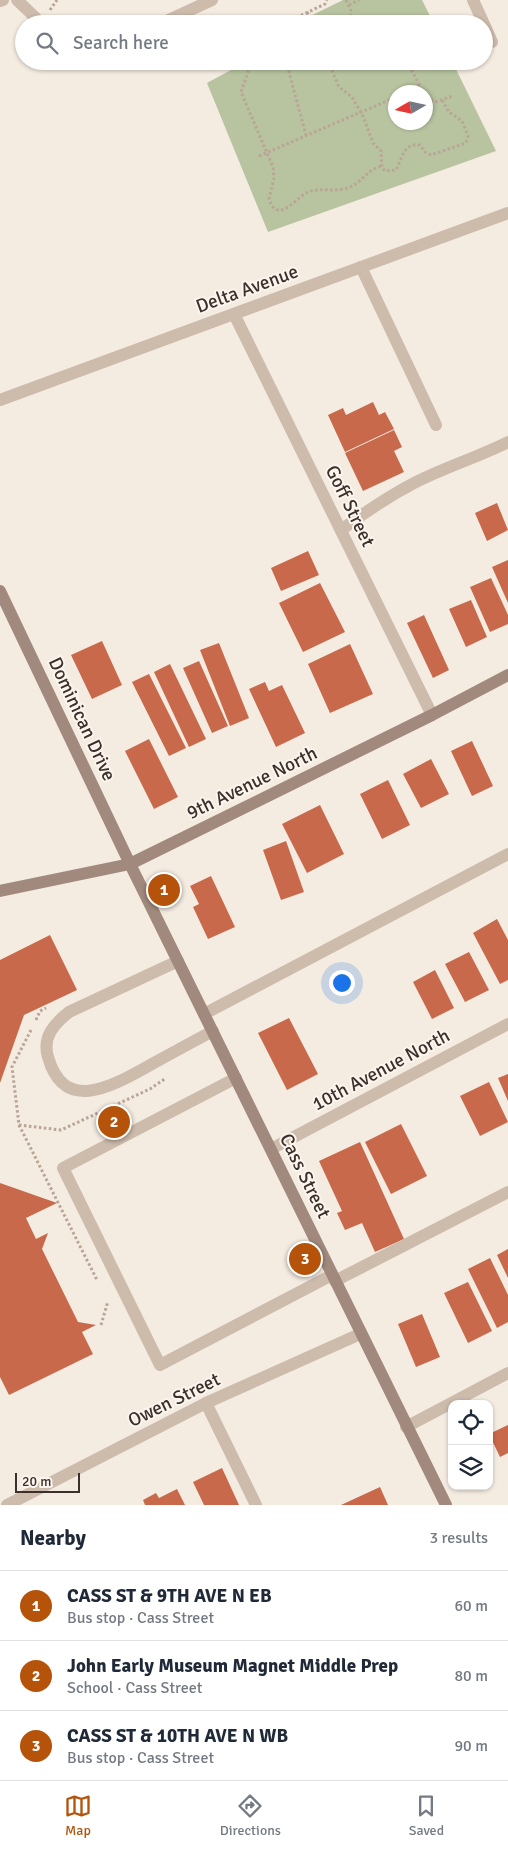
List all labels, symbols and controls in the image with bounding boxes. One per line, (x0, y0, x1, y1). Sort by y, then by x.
search box (15, 15, 493, 70)
icon: search (33, 29, 61, 57)
text: Search here (73, 31, 169, 55)
north arrow (388, 85, 433, 130)
street label: Delta Avenue (193, 259, 301, 319)
street label: Goff Street (320, 461, 380, 551)
street label: Dominican Drive (43, 653, 121, 785)
street label: 9th Avenue North (183, 741, 321, 825)
pin: 1 (148, 871, 180, 909)
your location (329, 970, 355, 996)
street label: 10th Avenue North (308, 1024, 454, 1116)
pin: 2 (98, 1103, 130, 1141)
street label: Cass Street (274, 1130, 336, 1223)
pin: 3 (289, 1240, 321, 1278)
street label: Owen Street (124, 1367, 224, 1433)
map controls (448, 1400, 493, 1490)
button: locate (448, 1400, 493, 1445)
button: layers (448, 1445, 493, 1490)
scale bar (15, 1470, 80, 1493)
text: 20 m (22, 1473, 51, 1490)
text: Nearby (20, 1525, 86, 1551)
text: 3 results (429, 1528, 488, 1548)
text: CASS ST & 9TH AVE N EB (67, 1584, 272, 1608)
text: 1 (32, 1596, 40, 1616)
text: 60 m (454, 1596, 488, 1616)
text: Bus stop · Cass Street (67, 1608, 214, 1628)
text: John Early Museum Magnet Middle Prep (67, 1654, 398, 1678)
text: 2 (32, 1666, 40, 1686)
text: 80 m (454, 1666, 488, 1686)
text: School · Cass Street (67, 1678, 202, 1698)
text: CASS ST & 10TH AVE N WB (67, 1724, 288, 1748)
text: 3 (32, 1736, 40, 1756)
text: 90 m (454, 1736, 488, 1756)
text: Bus stop · Cass Street (67, 1748, 214, 1768)
tab: Map (64, 1792, 92, 1839)
tab: Directions (220, 1792, 281, 1839)
tab: Saved (409, 1792, 444, 1839)

